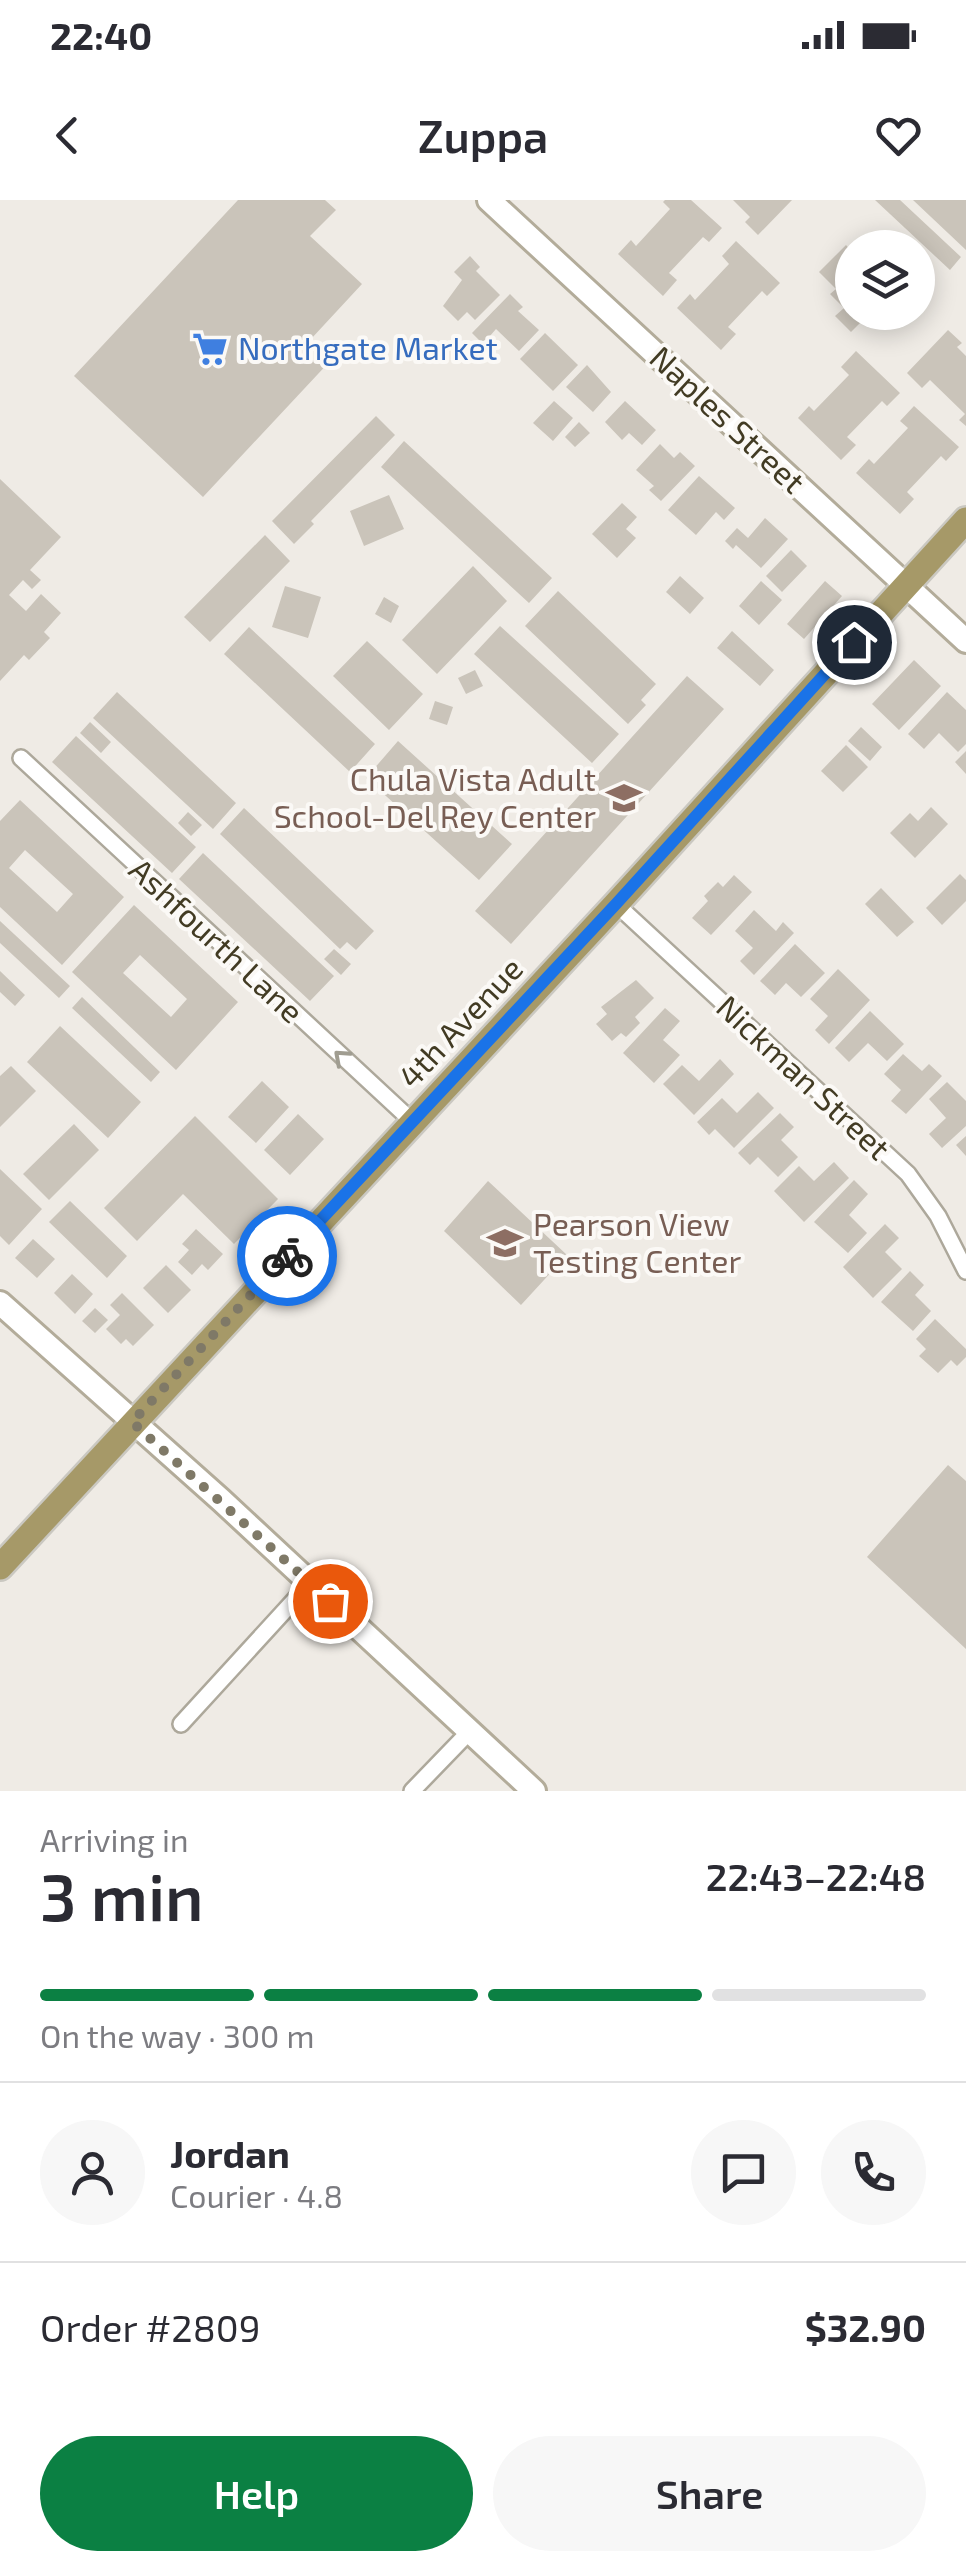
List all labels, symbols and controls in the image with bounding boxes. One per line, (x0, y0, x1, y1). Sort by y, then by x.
text: 22:40 (50, 12, 152, 58)
icon: back (40, 108, 95, 163)
text: Zuppa (418, 108, 548, 162)
icon: heart (871, 108, 926, 163)
map controls (835, 230, 935, 330)
button: layers (835, 230, 935, 330)
place label: Northgate Market (238, 328, 498, 366)
supermarket icon: Northgate Market (191, 330, 229, 368)
street label: Naples Street (643, 337, 814, 500)
pin (812, 600, 897, 685)
icon: home (827, 615, 882, 670)
place label: Chula Vista Adult School-Del Rey Center (274, 759, 596, 834)
school or university icon: Chula Vista Adult School-Del Rey Center (605, 779, 643, 817)
street label: Ashfourth Lane (123, 849, 312, 1030)
street label: 4th Avenue (390, 949, 529, 1095)
street label: Nickman Street (710, 987, 899, 1166)
one-way arrow (334, 1050, 353, 1068)
place label: Pearson View Testing Center (533, 1204, 742, 1279)
courier (237, 1206, 337, 1306)
school or university icon: Pearson View Testing Center (486, 1224, 524, 1262)
icon: bike (260, 1229, 315, 1284)
pin (288, 1559, 373, 1644)
icon: bag (303, 1574, 358, 1629)
text: Arriving in (40, 1820, 189, 1858)
text: 22:43–22:48 (706, 1853, 926, 1899)
text: 3 min (40, 1856, 204, 1934)
text: On the way · 300 m (40, 2016, 314, 2054)
button: person (40, 2120, 145, 2225)
button: chat (691, 2120, 796, 2225)
button: phone (821, 2120, 926, 2225)
text: Jordan (170, 2130, 290, 2176)
text: Courier · 4.8 (170, 2176, 343, 2214)
text: Order #2809 (40, 2304, 260, 2350)
text: $32.90 (805, 2304, 926, 2350)
button: Help (40, 2436, 473, 2551)
button: Share (493, 2436, 926, 2551)

